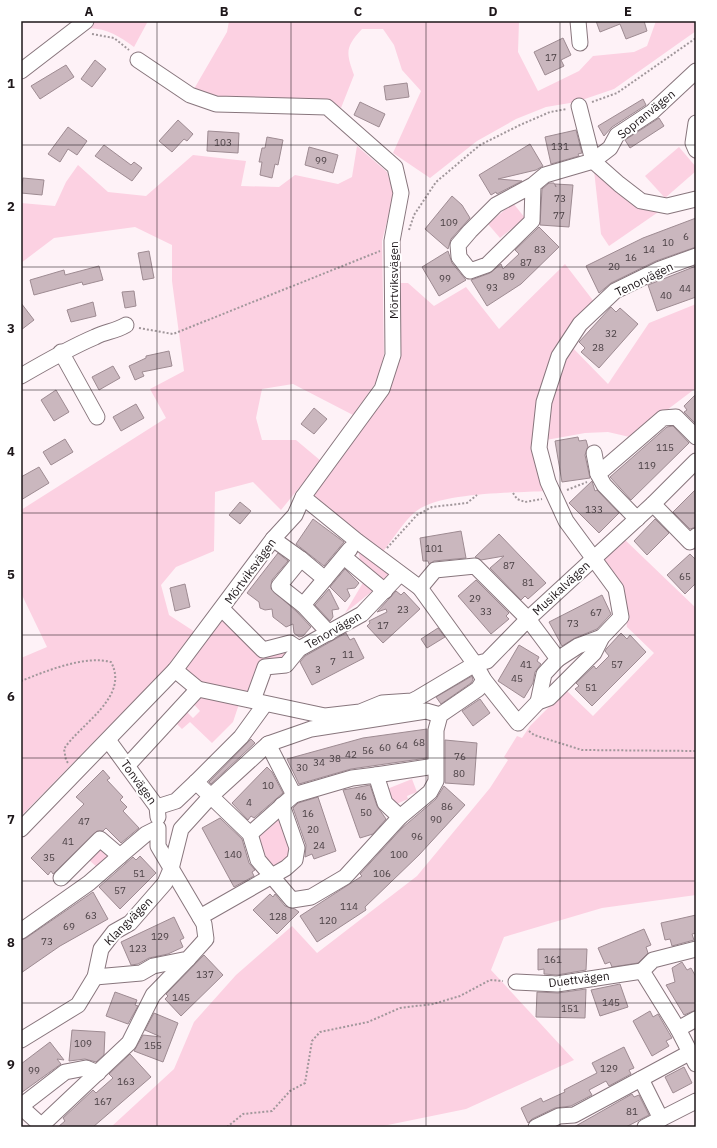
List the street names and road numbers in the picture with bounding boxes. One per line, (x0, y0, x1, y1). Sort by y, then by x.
street label: Sopranvägen (614, 86, 678, 142)
street label: Mörtviksvägen (386, 241, 401, 319)
street label: Tenorvägen (613, 259, 675, 299)
street label: Mörtviksvägen (221, 535, 279, 607)
street label: Musikalvägen (529, 558, 593, 618)
street label: Tenorvägen (302, 608, 364, 652)
street label: Tonvägen (118, 757, 160, 807)
street label: Klangvägen (101, 894, 155, 948)
street label: Duettvägen (547, 968, 611, 990)

